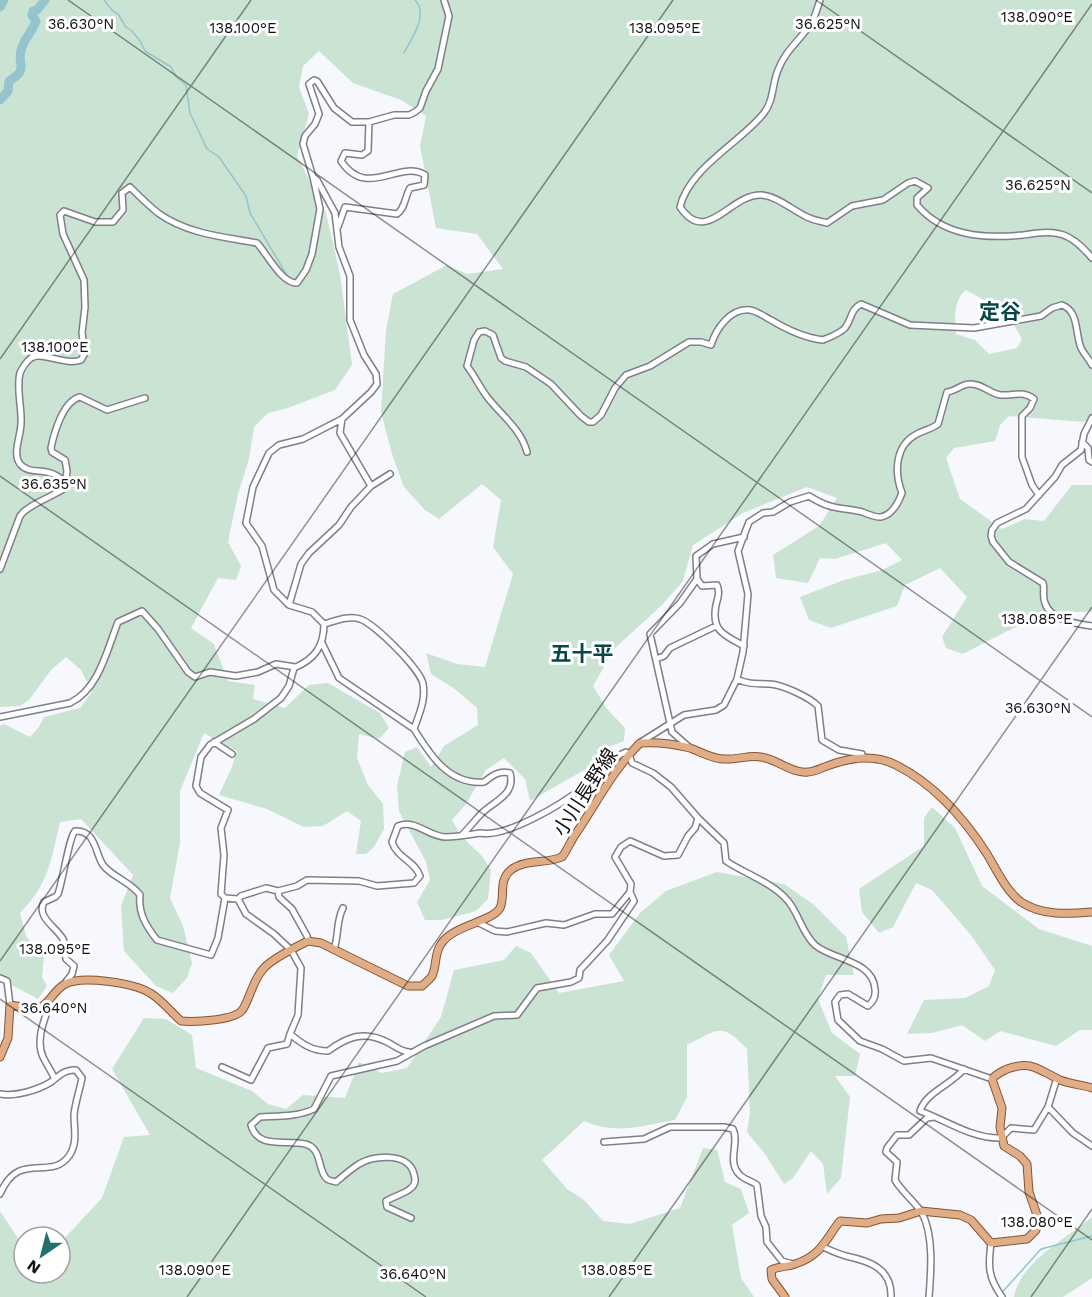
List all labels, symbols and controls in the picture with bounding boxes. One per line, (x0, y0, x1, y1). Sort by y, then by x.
text: 138.090°E (1001, 8, 1073, 26)
text: 36.630°N (48, 15, 114, 33)
text: 36.625°N (795, 15, 861, 33)
text: 138.100°E (209, 19, 277, 37)
text: 138.095°E (629, 19, 701, 37)
text: 36.625°N (1005, 176, 1071, 194)
district label: 定谷 (979, 299, 1021, 324)
text: 138.100°E (21, 338, 89, 356)
text: 36.635°N (21, 475, 87, 493)
text: 138.085°E (1001, 610, 1073, 628)
district label: 五十平 (551, 641, 614, 666)
text: 36.630°N (1005, 699, 1071, 717)
street label: 小川長野線 (548, 744, 622, 840)
text: 138.095°E (19, 940, 91, 958)
text: 36.640°N (20, 999, 88, 1017)
text: 138.080°E (1001, 1213, 1073, 1231)
north arrow (12, 1225, 72, 1285)
text: N (23, 1256, 44, 1278)
text: 138.090°E (159, 1261, 231, 1279)
text: 138.085°E (581, 1261, 653, 1279)
text: 36.640°N (379, 1265, 447, 1283)

